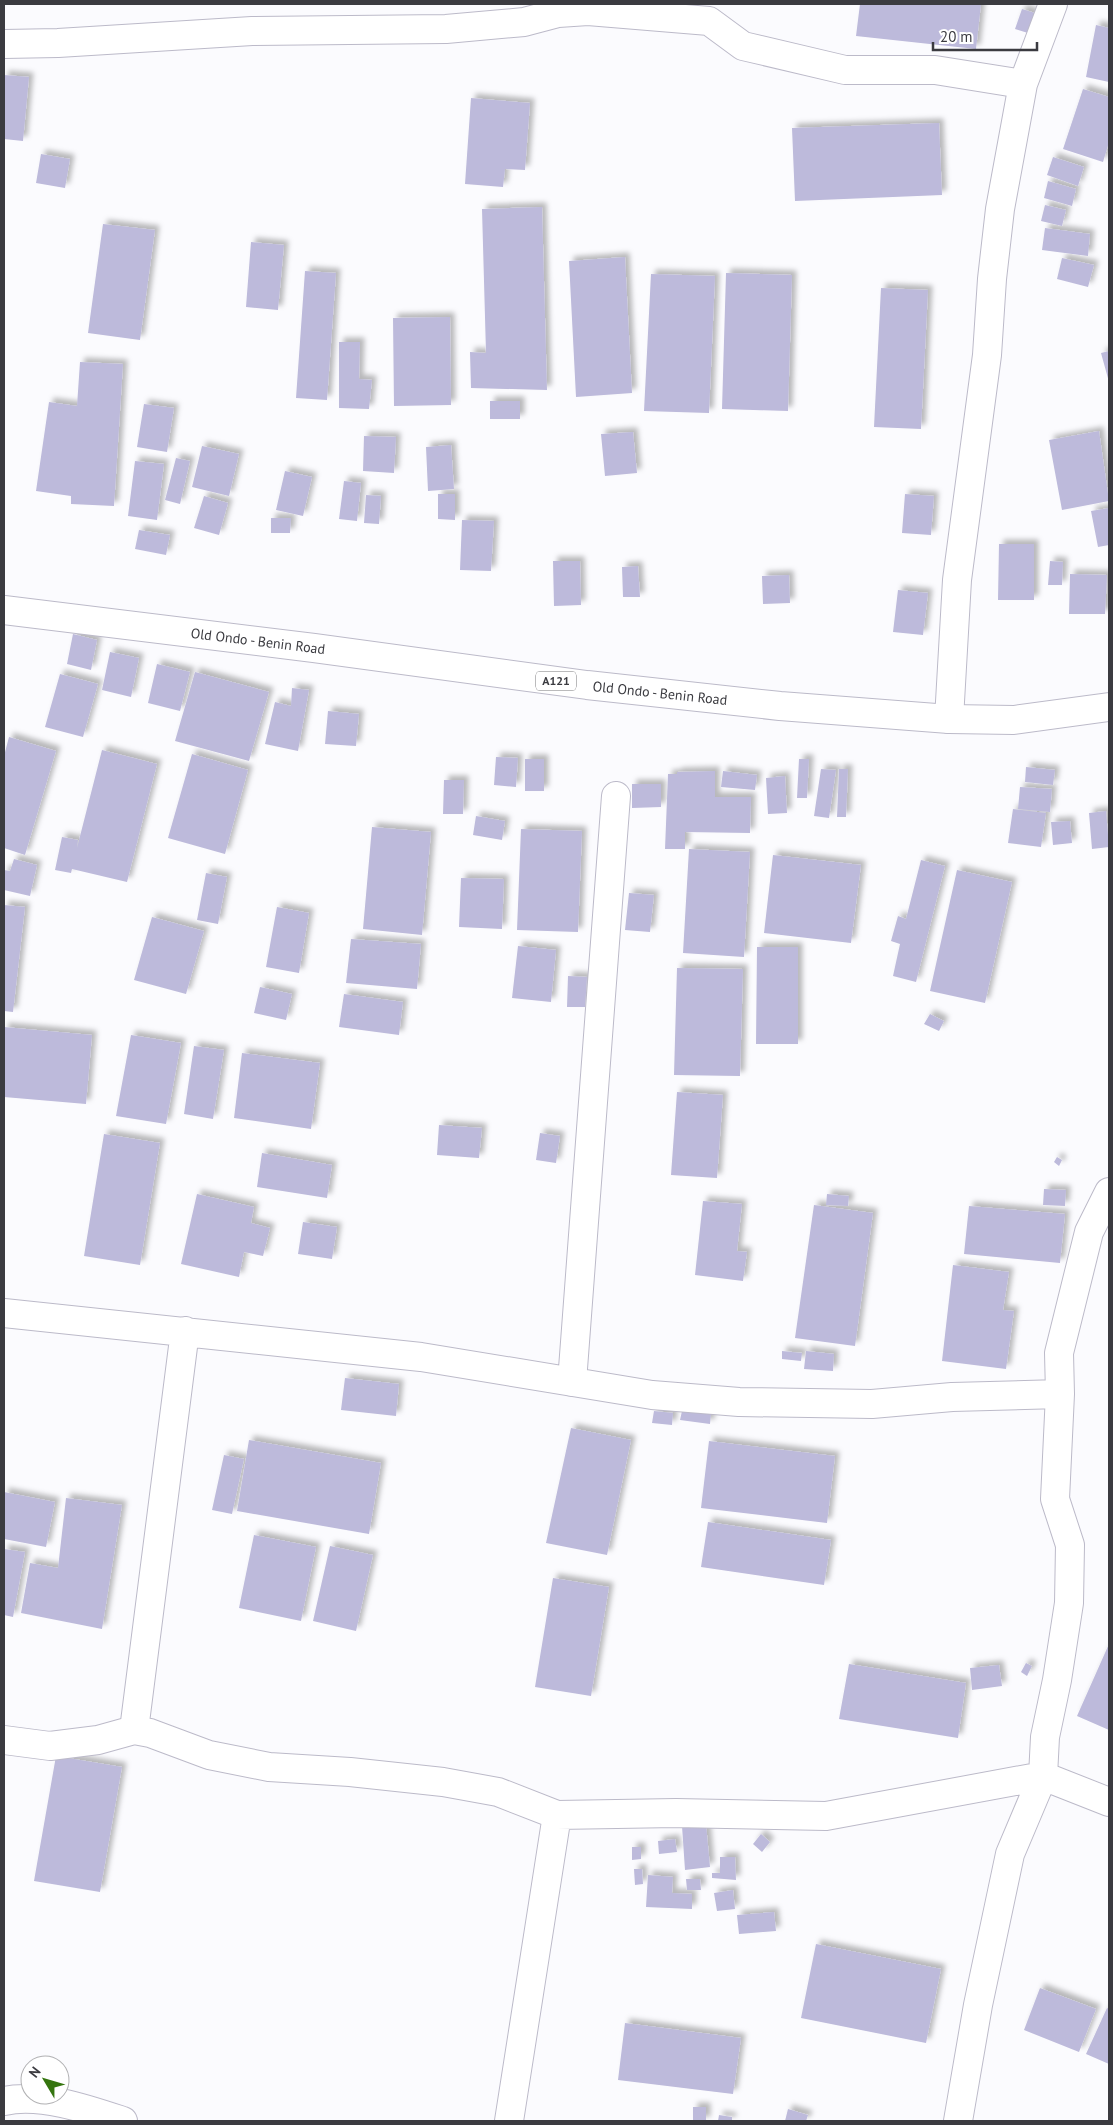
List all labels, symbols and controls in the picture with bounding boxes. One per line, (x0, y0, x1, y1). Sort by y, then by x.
scale bar (933, 20, 1037, 52)
text: 20 m (940, 27, 973, 46)
street label: Old Ondo - Benin Road (190, 624, 326, 658)
road number: A121 (536, 671, 576, 690)
street label: Old Ondo - Benin Road (592, 677, 728, 709)
north arrow (20, 2055, 70, 2105)
text: N (25, 2063, 45, 2081)

